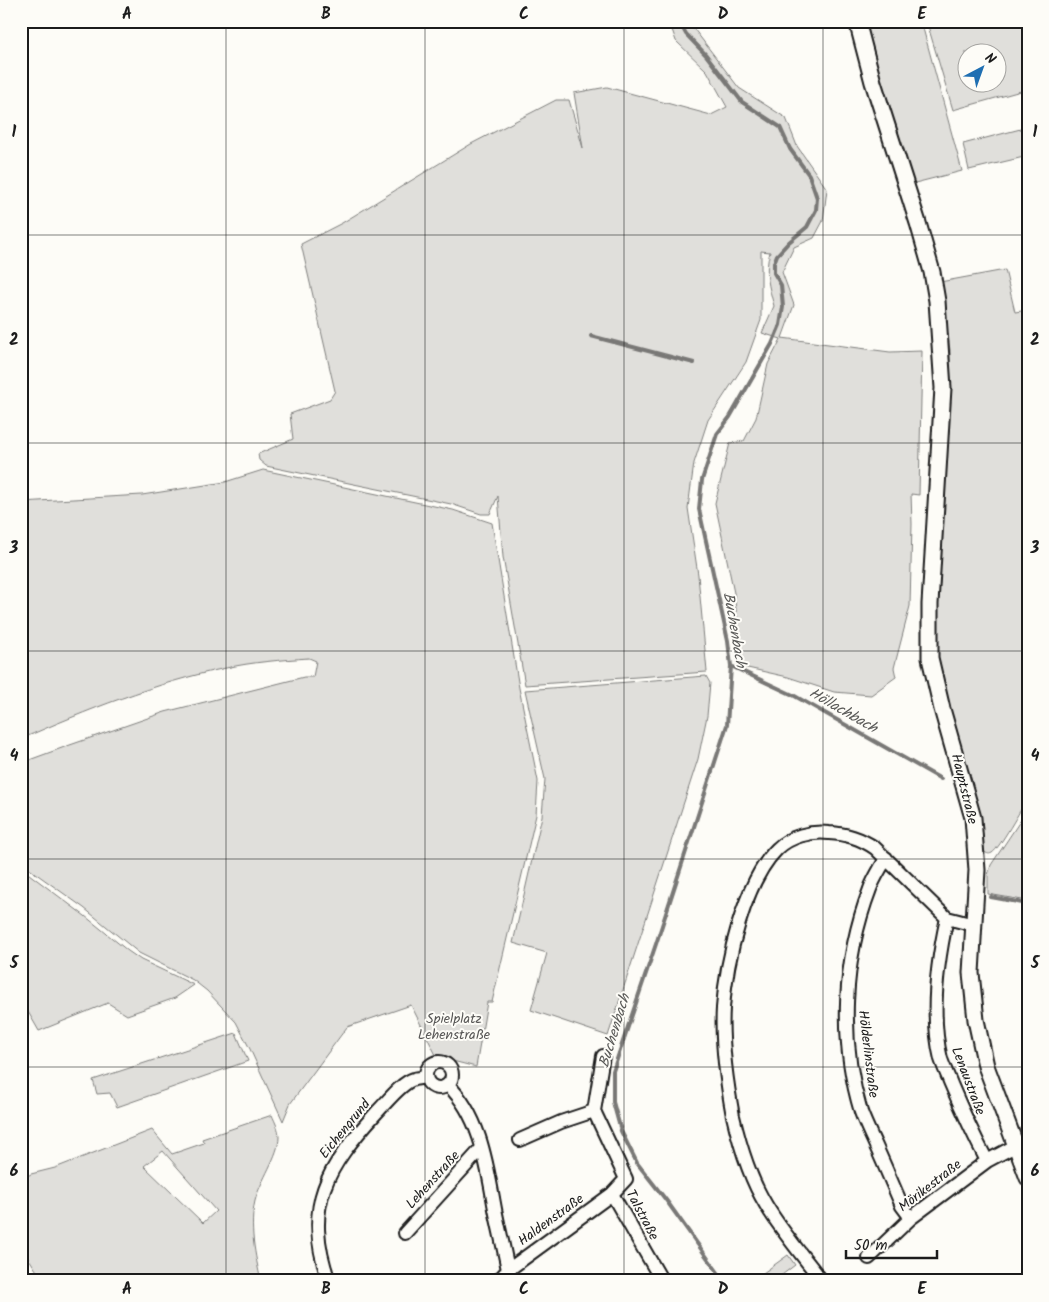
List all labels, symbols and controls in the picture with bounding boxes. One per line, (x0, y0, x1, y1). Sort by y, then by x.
text: A (122, 2, 132, 27)
text: B (321, 2, 331, 27)
text: C (519, 2, 529, 27)
text: D (718, 2, 729, 27)
text: E (918, 2, 928, 27)
north arrow (956, 42, 1006, 92)
text: N (979, 48, 1001, 70)
text: 1 (12, 120, 17, 145)
text: 1 (1033, 120, 1038, 145)
text: 2 (9, 328, 19, 353)
text: 2 (1030, 328, 1040, 353)
text: 3 (9, 536, 19, 561)
text: 3 (1030, 536, 1040, 561)
water label: Buchenbach (716, 591, 753, 671)
water label: Höllachbach (804, 682, 883, 741)
text: 4 (10, 744, 19, 769)
text: 4 (1031, 744, 1040, 769)
street label: Hauptstraße (945, 751, 984, 827)
text: 5 (9, 951, 20, 976)
text: 5 (1030, 951, 1041, 976)
water label: Buchenbach (592, 989, 638, 1071)
park label: Spielplatz Lehenstraße (418, 1008, 491, 1046)
street label: Hölderlinstraße (852, 1009, 884, 1100)
street label: Lenaustraße (945, 1044, 991, 1119)
street label: Eichengrund (314, 1094, 377, 1164)
street label: Lehenstraße (401, 1145, 466, 1214)
street label: Mörikestraße (894, 1154, 967, 1218)
text: 6 (10, 1159, 19, 1184)
text: 6 (1031, 1159, 1040, 1184)
street label: Talstraße (619, 1186, 665, 1245)
street label: Haldenstraße (513, 1188, 589, 1252)
scale bar (846, 1227, 938, 1259)
text: 50 m (854, 1234, 888, 1258)
text: A (122, 1277, 132, 1302)
text: B (321, 1277, 331, 1302)
text: C (519, 1277, 529, 1302)
text: D (718, 1277, 729, 1302)
text: E (918, 1277, 928, 1302)

